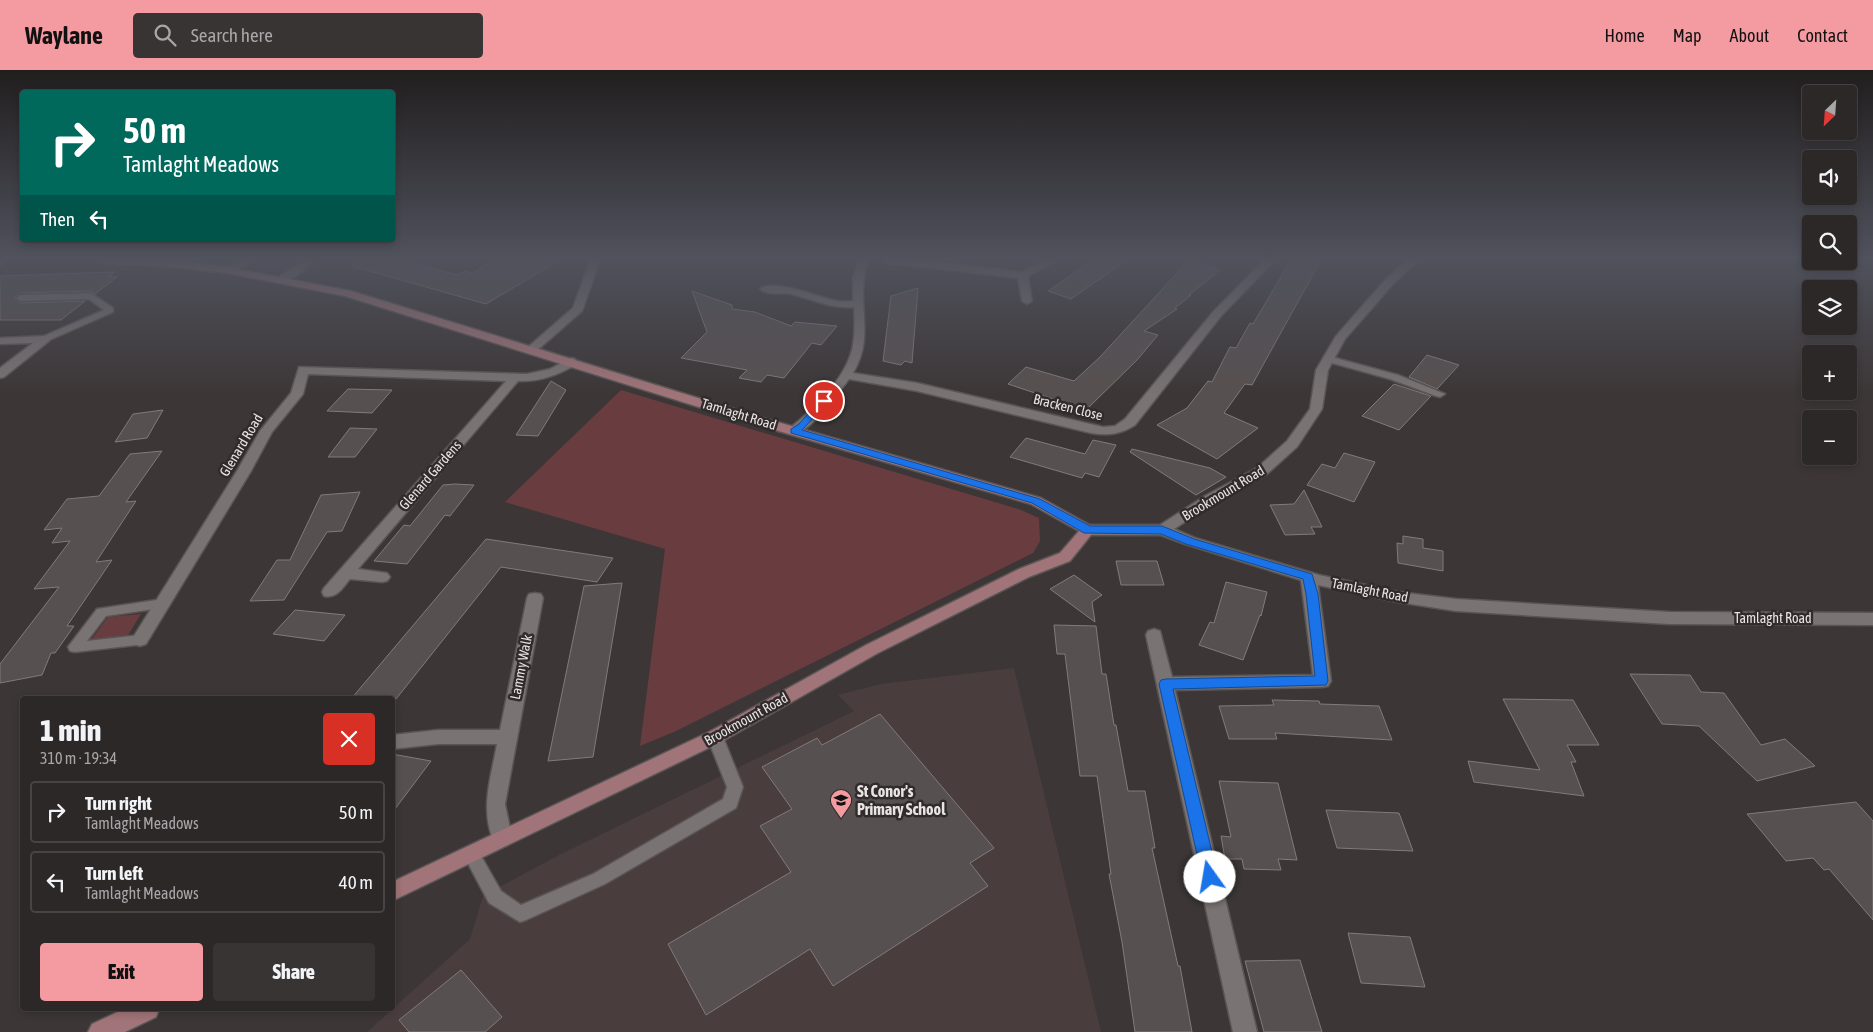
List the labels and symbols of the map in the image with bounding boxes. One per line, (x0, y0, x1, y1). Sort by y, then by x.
north arrow (1802, 85, 1858, 140)
pin (803, 380, 845, 422)
street label: Bracken Close (1032, 391, 1104, 423)
street label: Tamlaght Road (700, 395, 778, 433)
street label: Glenard Road (216, 411, 266, 479)
street label: Glenard Gardens (396, 437, 464, 513)
street label: Brookmount Road (1179, 462, 1267, 524)
street label: Tamlaght Road (1330, 575, 1410, 605)
street label: Tamlaght Road (1734, 610, 1812, 626)
street label: Lammy Walk (507, 633, 535, 701)
street label: Brookmount Road (701, 689, 791, 749)
place label: St Conor's Primary School (857, 782, 946, 818)
school or university icon: St Conor's Primary School (829, 788, 853, 819)
position arrow (1183, 850, 1235, 902)

